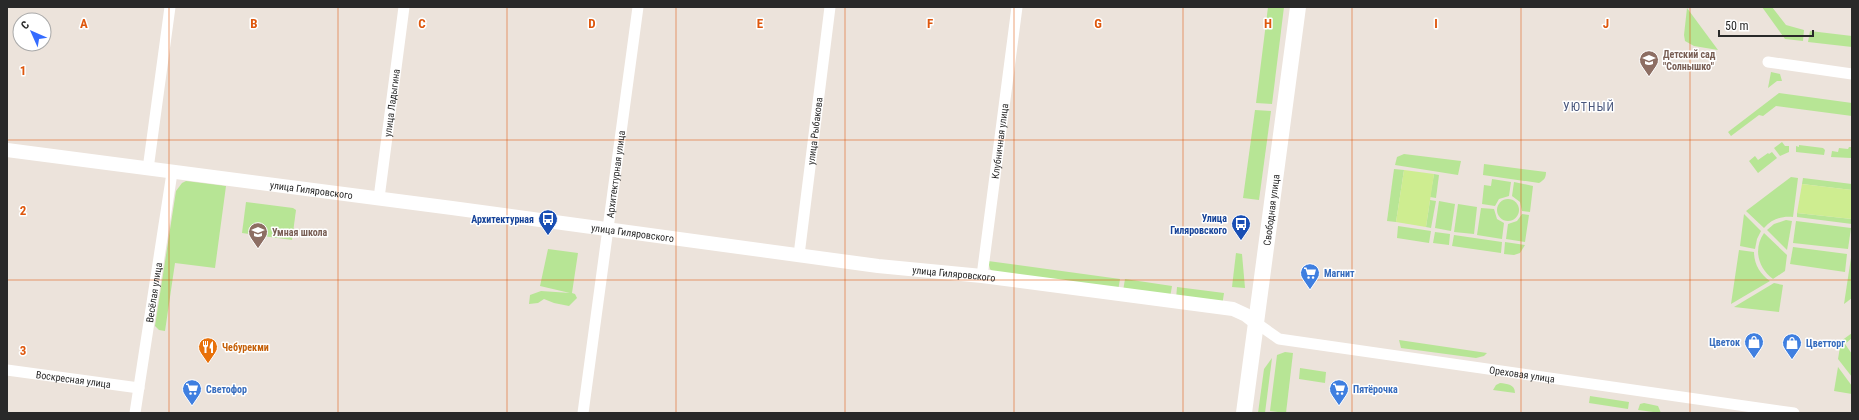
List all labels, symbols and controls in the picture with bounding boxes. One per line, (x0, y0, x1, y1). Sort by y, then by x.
north arrow (12, 12, 52, 52)
scale bar (1719, 12, 1813, 38)
text: A (80, 16, 88, 31)
text: B (250, 16, 258, 31)
text: C (418, 16, 426, 31)
text: D (588, 16, 596, 31)
text: E (757, 16, 764, 31)
text: F (927, 16, 933, 31)
text: G (1094, 16, 1102, 31)
text: H (1264, 16, 1272, 31)
text: I (1434, 16, 1438, 31)
text: J (1603, 16, 1609, 31)
text: С (18, 18, 32, 32)
text: 50 m (1725, 19, 1749, 33)
school or university icon: Детский сад "Солнышко" (1638, 49, 1660, 77)
place label: Детский сад "Солнышко" (1663, 49, 1716, 72)
text: 1 (20, 63, 26, 78)
street label: улица Ладыгина (382, 68, 402, 137)
street label: улица Рыбакова (805, 96, 825, 166)
district label: УЮТНЫЙ (1563, 99, 1615, 114)
street label: Клубничная улица (990, 103, 1010, 180)
street label: Архитектурная улица (604, 130, 627, 219)
street label: Свободная улица (1261, 173, 1282, 246)
street label: улица Гиляровского (269, 179, 353, 201)
text: 2 (20, 203, 27, 218)
bus stop icon: Архитектурная (537, 208, 559, 236)
place label: Улица Гиляровского (1170, 213, 1227, 236)
bus stop icon: Улица Гиляровского (1230, 213, 1252, 241)
place label: Архитектурная (471, 214, 534, 225)
school or university icon: Умная школа (247, 221, 269, 249)
street label: улица Гиляровского (590, 222, 675, 244)
place label: Умная школа (272, 227, 328, 238)
street label: Весёлая улица (144, 261, 164, 323)
supermarket icon: Магнит (1299, 262, 1321, 290)
street label: улица Гиляровского (912, 264, 996, 284)
place label: Магнит (1324, 268, 1355, 279)
shop icon: Цветок (1743, 331, 1765, 359)
shop icon: Цветторг (1781, 332, 1803, 360)
restaurant icon: Чебурекми (197, 336, 219, 364)
place label: Цветок (1709, 337, 1740, 348)
place label: Цветторг (1806, 338, 1845, 349)
place label: Чебурекми (222, 342, 269, 353)
text: 3 (20, 343, 26, 358)
street label: Ореховая улица (1488, 364, 1556, 385)
street label: Воскресная улица (35, 369, 112, 390)
supermarket icon: Светофор (181, 378, 203, 406)
supermarket icon: Пятёрочка (1328, 378, 1350, 406)
place label: Светофор (206, 384, 247, 395)
place label: Пятёрочка (1353, 384, 1398, 395)

